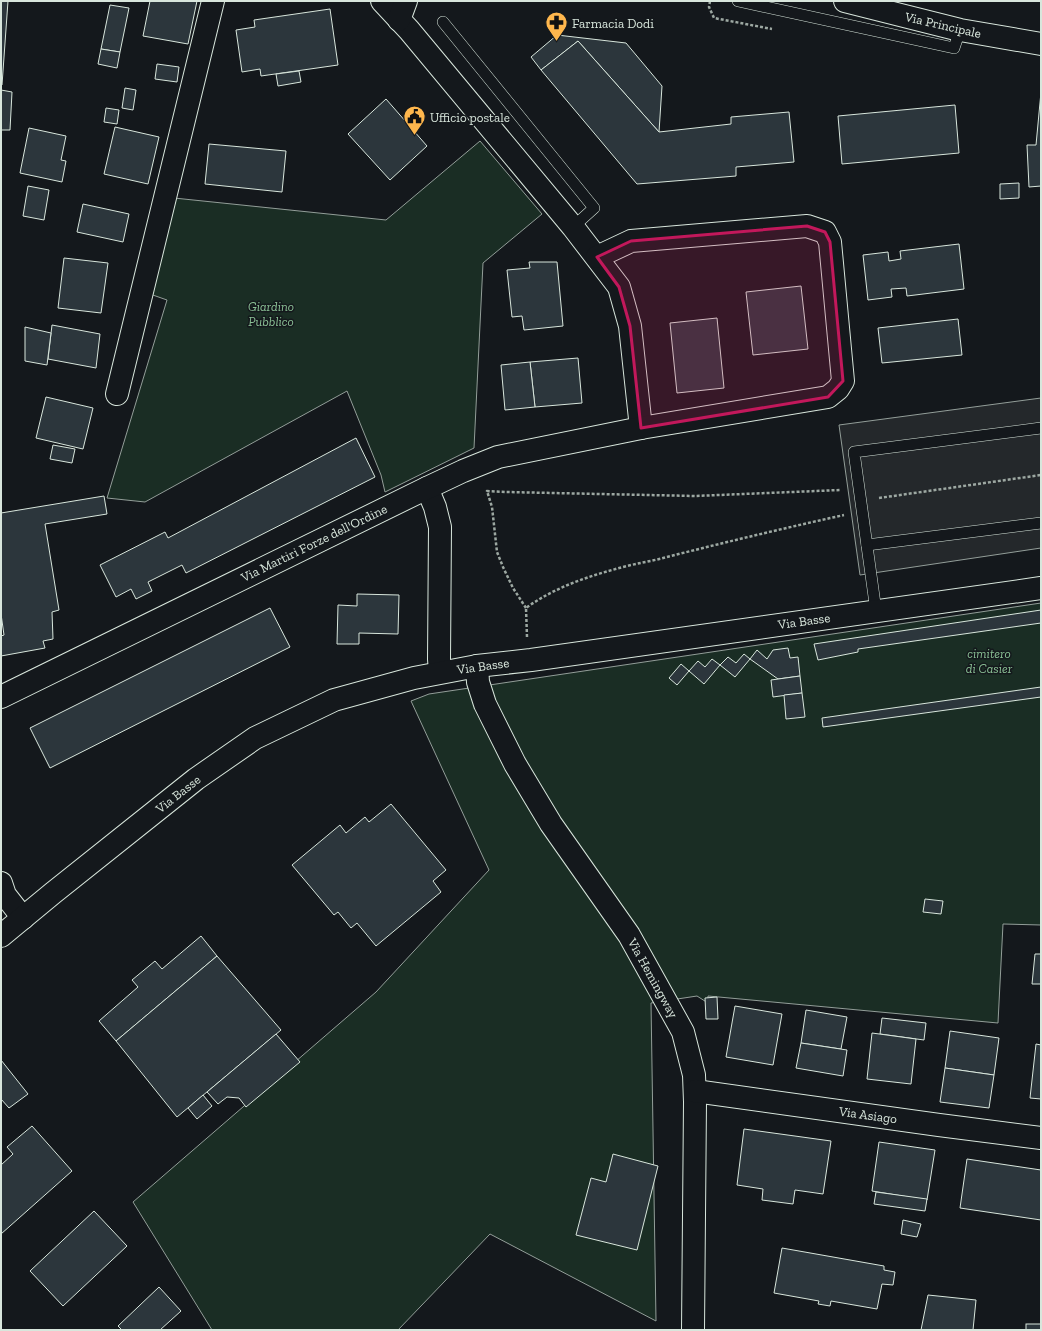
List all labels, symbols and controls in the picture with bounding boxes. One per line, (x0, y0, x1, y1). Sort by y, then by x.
street label: Via Principale (902, 9, 983, 41)
pharmacy icon: Farmacia Dodi (543, 10, 569, 43)
place label: Farmacia Dodi (572, 16, 654, 31)
public building icon: Ufficio postale (401, 104, 427, 137)
place label: Ufficio postale (430, 110, 510, 125)
park label: Giardino Pubblico (248, 299, 294, 329)
street label: Via Martiri Forze dell'Ordine (238, 501, 389, 585)
street label: Via Basse (776, 610, 831, 632)
park label: cimitero di Casier (966, 646, 1013, 676)
street label: Via Basse (455, 655, 510, 677)
street label: Via Basse (152, 772, 203, 817)
street label: Via Hemingway (624, 935, 681, 1021)
street label: Via Asiago (837, 1103, 898, 1127)

